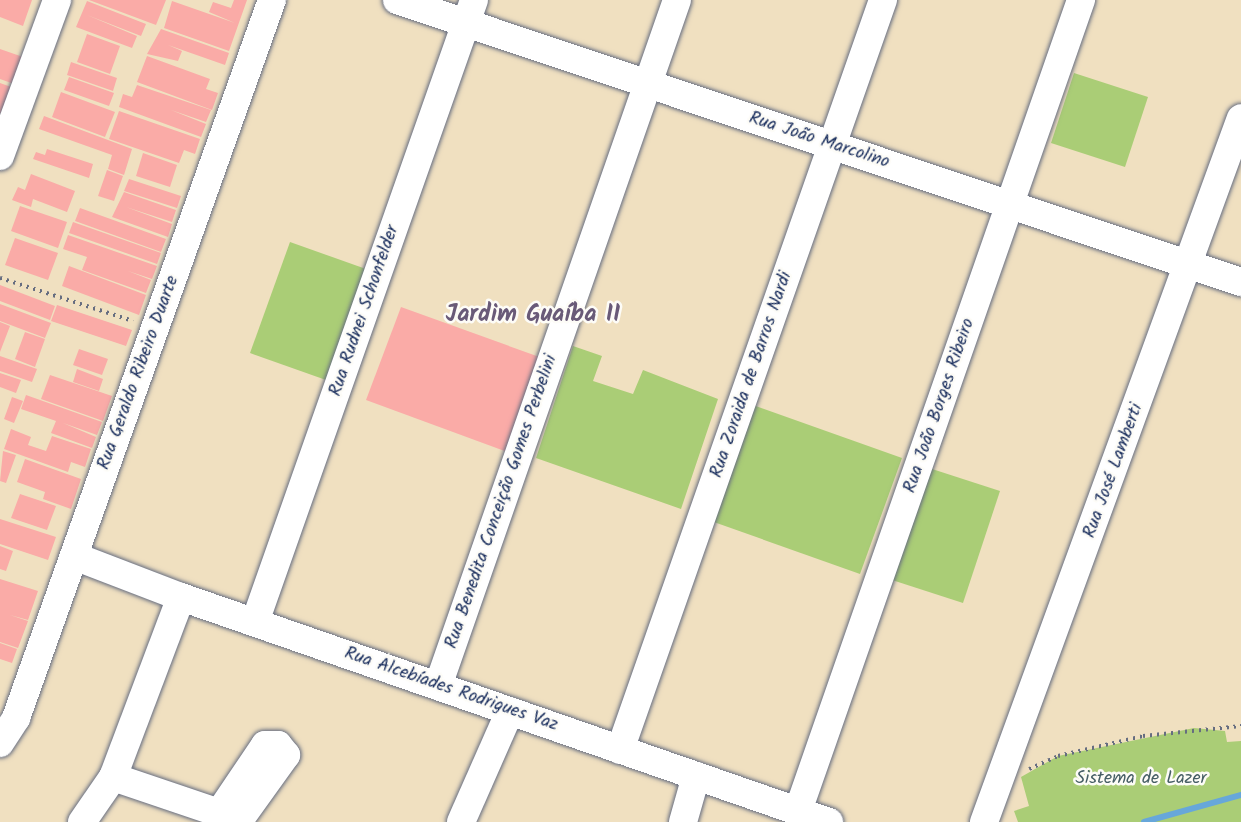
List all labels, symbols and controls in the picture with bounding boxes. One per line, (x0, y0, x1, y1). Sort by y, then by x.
street label: Rua João Marcolino (746, 108, 892, 174)
street label: Rua Rudnei Schonfelder (326, 223, 404, 399)
street label: Rua Zoraida de Barros Nardi (707, 269, 797, 481)
street label: Rua Geraldo Ribeiro Duarte (94, 273, 184, 473)
district label: Jardim Guaíba II (445, 301, 621, 329)
street label: Rua João Borges Ribeiro (900, 316, 980, 496)
street label: Rua Benedita Conceição Gomes Perbelini (441, 352, 563, 652)
street label: Rua José Lamberti (1080, 401, 1148, 541)
street label: Rua Alcebíades Rodrigues Vaz (341, 643, 561, 737)
park label: Sistema de Lazer (1075, 768, 1207, 790)

